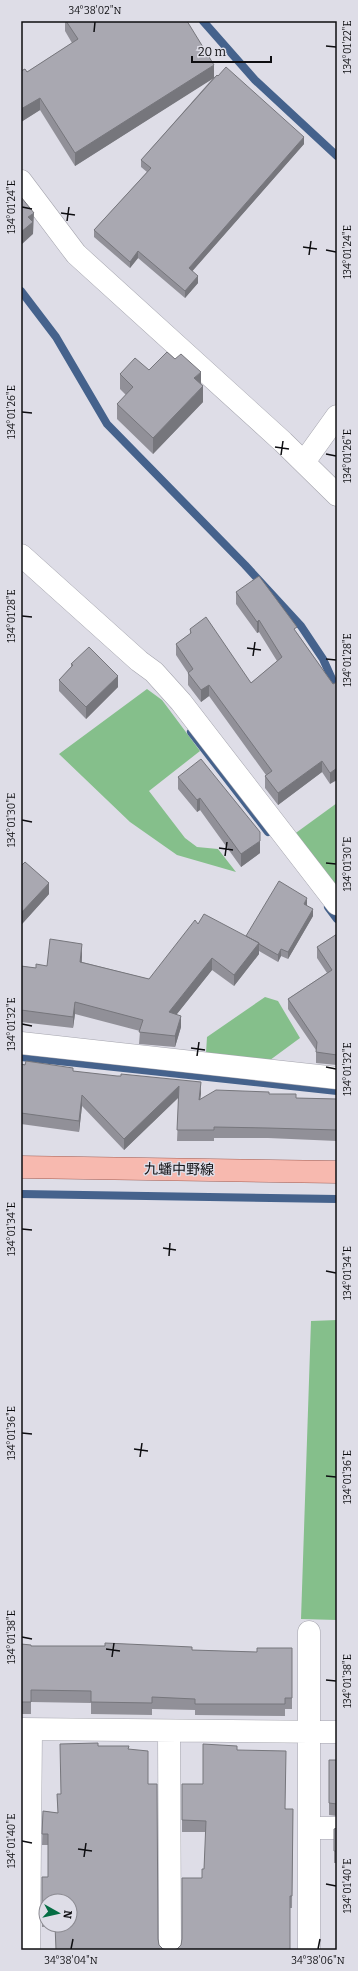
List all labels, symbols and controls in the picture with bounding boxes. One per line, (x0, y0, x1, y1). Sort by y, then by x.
text: 34°38'02"N (69, 5, 122, 17)
text: 134°01'22"E (342, 20, 354, 74)
scale bar (192, 38, 271, 64)
text: 20 m (198, 45, 227, 59)
text: 134°01'24"E (6, 180, 18, 234)
text: 134°01'24"E (342, 225, 354, 279)
text: 134°01'26"E (6, 385, 18, 439)
text: 134°01'26"E (342, 429, 354, 483)
text: 134°01'28"E (6, 589, 18, 643)
text: 134°01'28"E (342, 633, 354, 687)
text: 134°01'30"E (6, 793, 18, 847)
text: 134°01'30"E (342, 837, 354, 891)
text: 134°01'32"E (6, 997, 18, 1051)
text: 134°01'32"E (342, 1042, 354, 1096)
street label: 九蟠中野線 (144, 1160, 214, 1179)
text: 134°01'34"E (6, 1202, 18, 1256)
text: 134°01'34"E (342, 1246, 354, 1300)
text: 134°01'36"E (6, 1406, 18, 1460)
text: 134°01'36"E (342, 1450, 354, 1504)
text: 134°01'38"E (6, 1610, 18, 1664)
text: 134°01'38"E (342, 1654, 354, 1708)
text: 134°01'40"E (6, 1814, 18, 1868)
text: 134°01'40"E (342, 1859, 354, 1913)
north arrow (38, 1893, 78, 1933)
text: N (60, 1909, 74, 1920)
text: 34°38'04"N (44, 1955, 98, 1967)
text: 34°38'06"N (291, 1955, 345, 1967)

